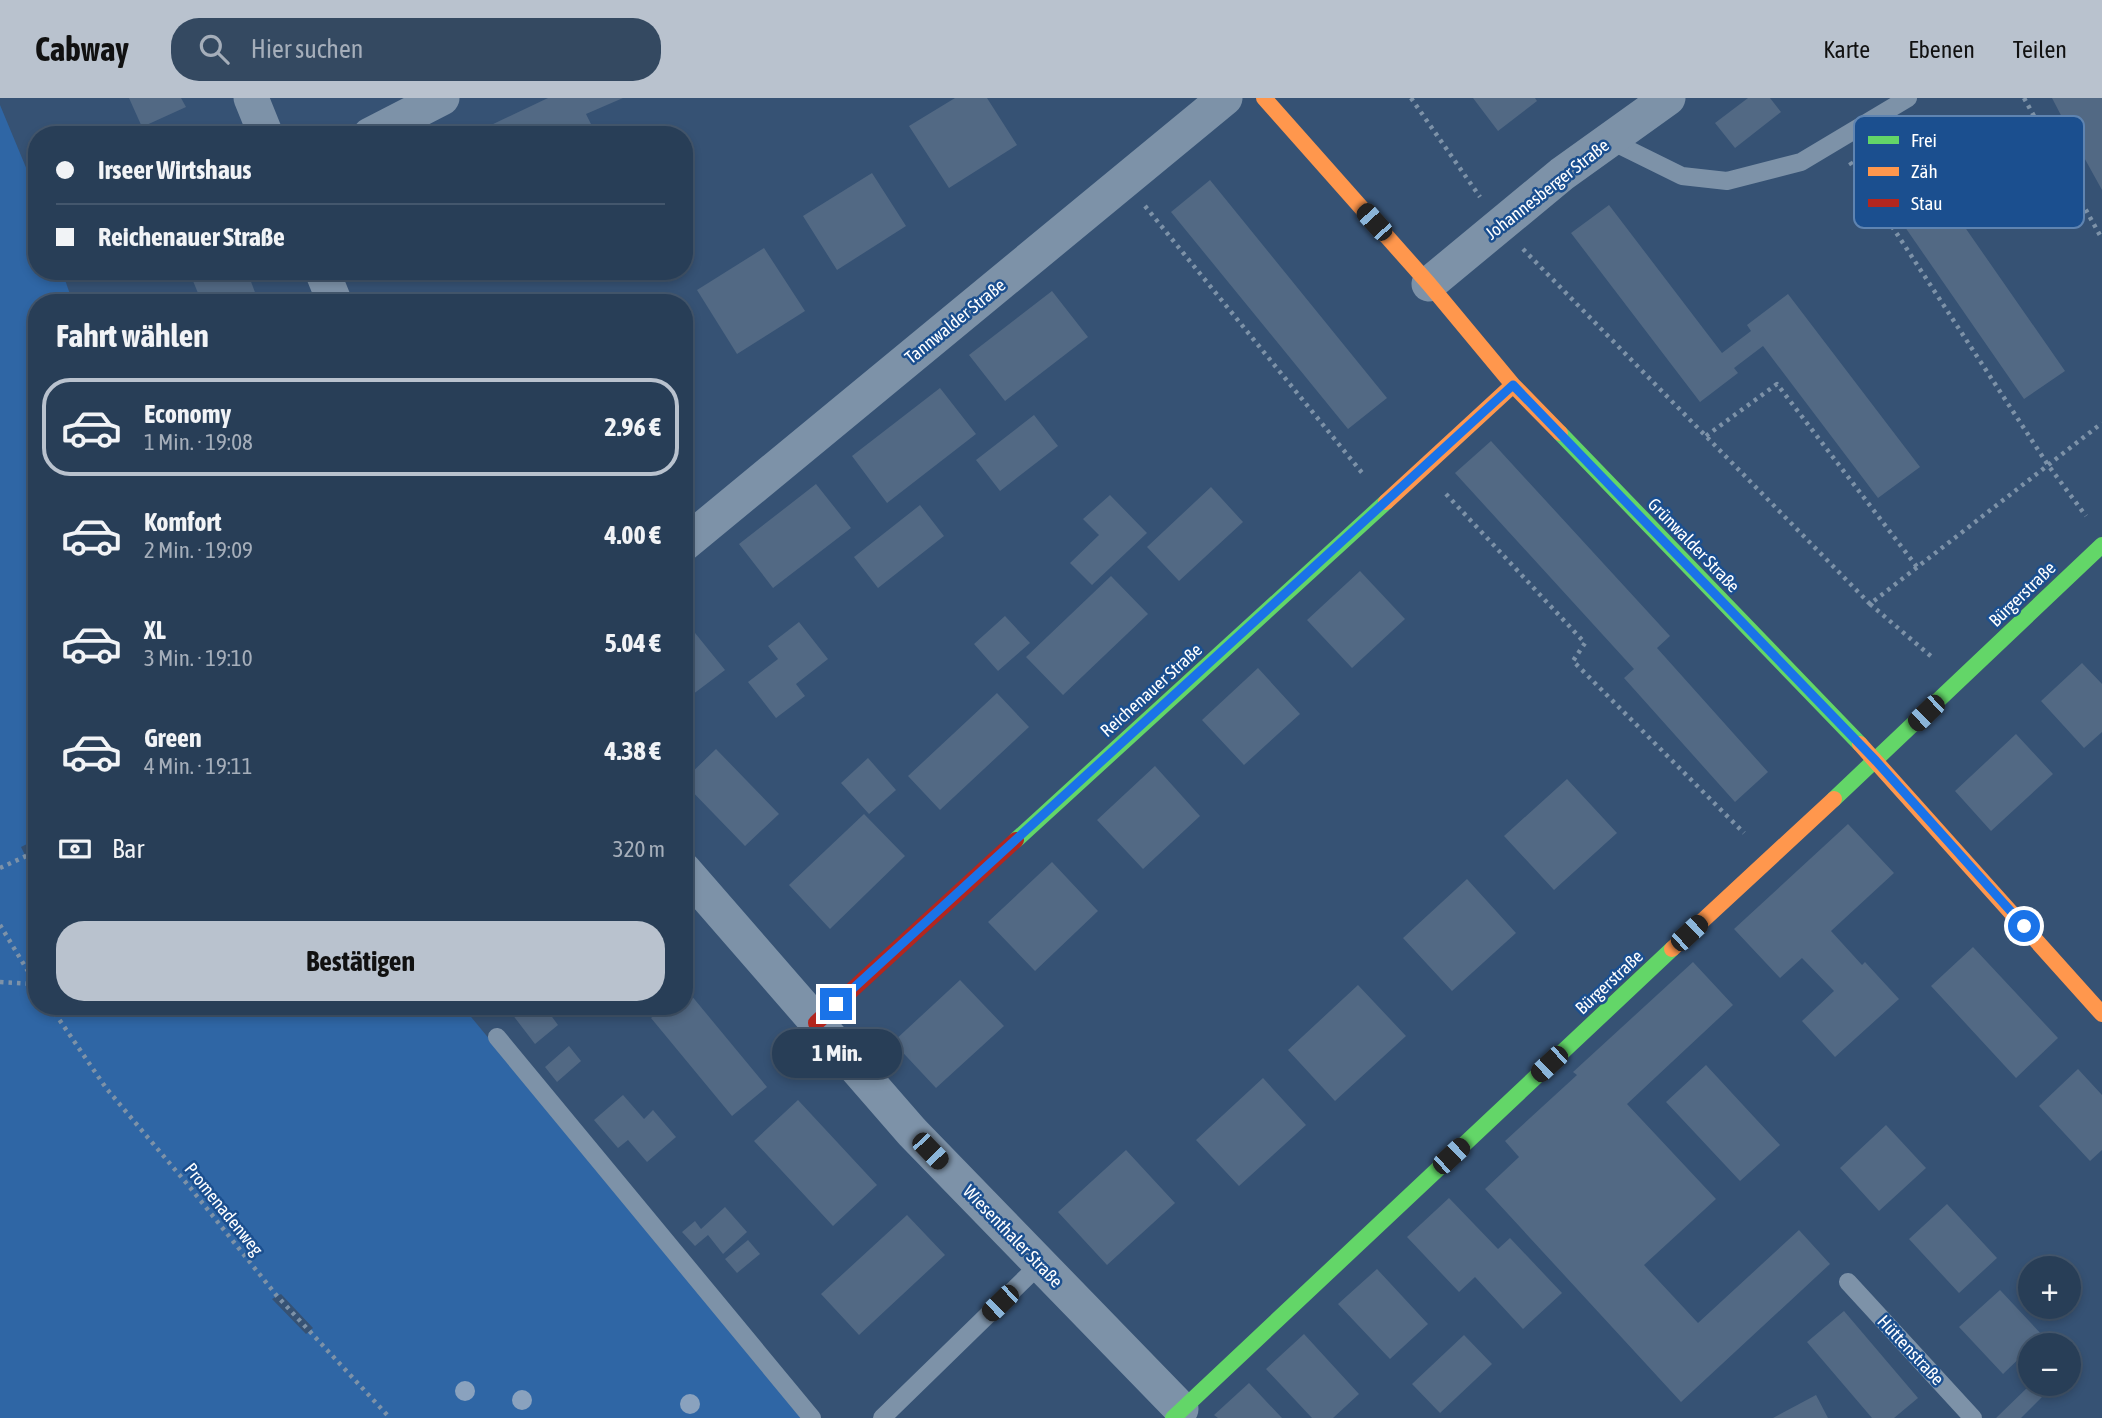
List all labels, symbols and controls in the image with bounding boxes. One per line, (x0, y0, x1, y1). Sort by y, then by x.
search box (171, 18, 661, 81)
text: Cabway (35, 30, 129, 68)
icon: search (195, 30, 233, 68)
text: Hier suchen (251, 34, 363, 64)
text: Karte (1823, 36, 1870, 63)
text: Ebenen (1908, 36, 1975, 63)
text: Teilen (2013, 36, 2067, 63)
legend (1854, 116, 2084, 228)
text: Frei (1911, 129, 1937, 151)
street label: Johannesberger Straße (1481, 134, 1613, 244)
text: Irseer Wirtshaus (98, 155, 252, 185)
text: Zäh (1911, 160, 1938, 182)
text: Stau (1911, 192, 1942, 214)
car (1353, 199, 1396, 245)
text: Reichenauer Straße (98, 222, 285, 252)
street label: Tannwalder Straße (901, 274, 1009, 368)
text: Fahrt wählen (56, 317, 209, 354)
icon: car (60, 396, 123, 459)
text: Economy (144, 399, 231, 429)
text: 2.96 € (604, 412, 661, 442)
text: 1 Min. · 19:08 (144, 429, 253, 455)
street label: Grünwalder Straße (1644, 493, 1744, 597)
icon: car (60, 504, 123, 567)
text: Komfort (144, 507, 221, 537)
text: 4.00 € (604, 520, 661, 550)
text: 2 Min. · 19:09 (144, 537, 253, 563)
street label: Bürgerstraße (1984, 557, 2060, 631)
icon: car (60, 612, 123, 675)
text: XL (144, 615, 166, 645)
text: 5.04 € (604, 628, 661, 658)
street label: Reichenauer Straße (1096, 639, 1206, 741)
text: 3 Min. · 19:10 (144, 645, 252, 671)
car (1904, 691, 1949, 735)
icon: car (60, 720, 123, 783)
text: Green (144, 723, 202, 753)
text: 4.38 € (604, 736, 661, 766)
text: 4 Min. · 19:11 (144, 753, 252, 779)
icon: cash (56, 830, 94, 868)
text: Bar (112, 834, 144, 864)
text: 320 m (613, 836, 665, 862)
route start (2008, 910, 2040, 942)
car (1667, 911, 1712, 955)
button: Bestätigen (56, 921, 665, 1001)
street label: Bürgerstraße (1571, 946, 1647, 1018)
route end (820, 988, 852, 1020)
callout: 1 Min. (771, 1028, 901, 1077)
text: 1 Min. (812, 1040, 862, 1066)
car (1527, 1042, 1572, 1086)
car (908, 1129, 953, 1173)
car (1429, 1134, 1474, 1178)
street label: Promenadenweg (180, 1159, 268, 1260)
street label: Wiesenthaler Straße (959, 1180, 1067, 1292)
map controls (2018, 1256, 2081, 1396)
button: + (2018, 1256, 2081, 1319)
car (978, 1281, 1023, 1325)
street label: Hüttenstraße (1873, 1311, 1949, 1389)
button: − (2018, 1333, 2081, 1396)

